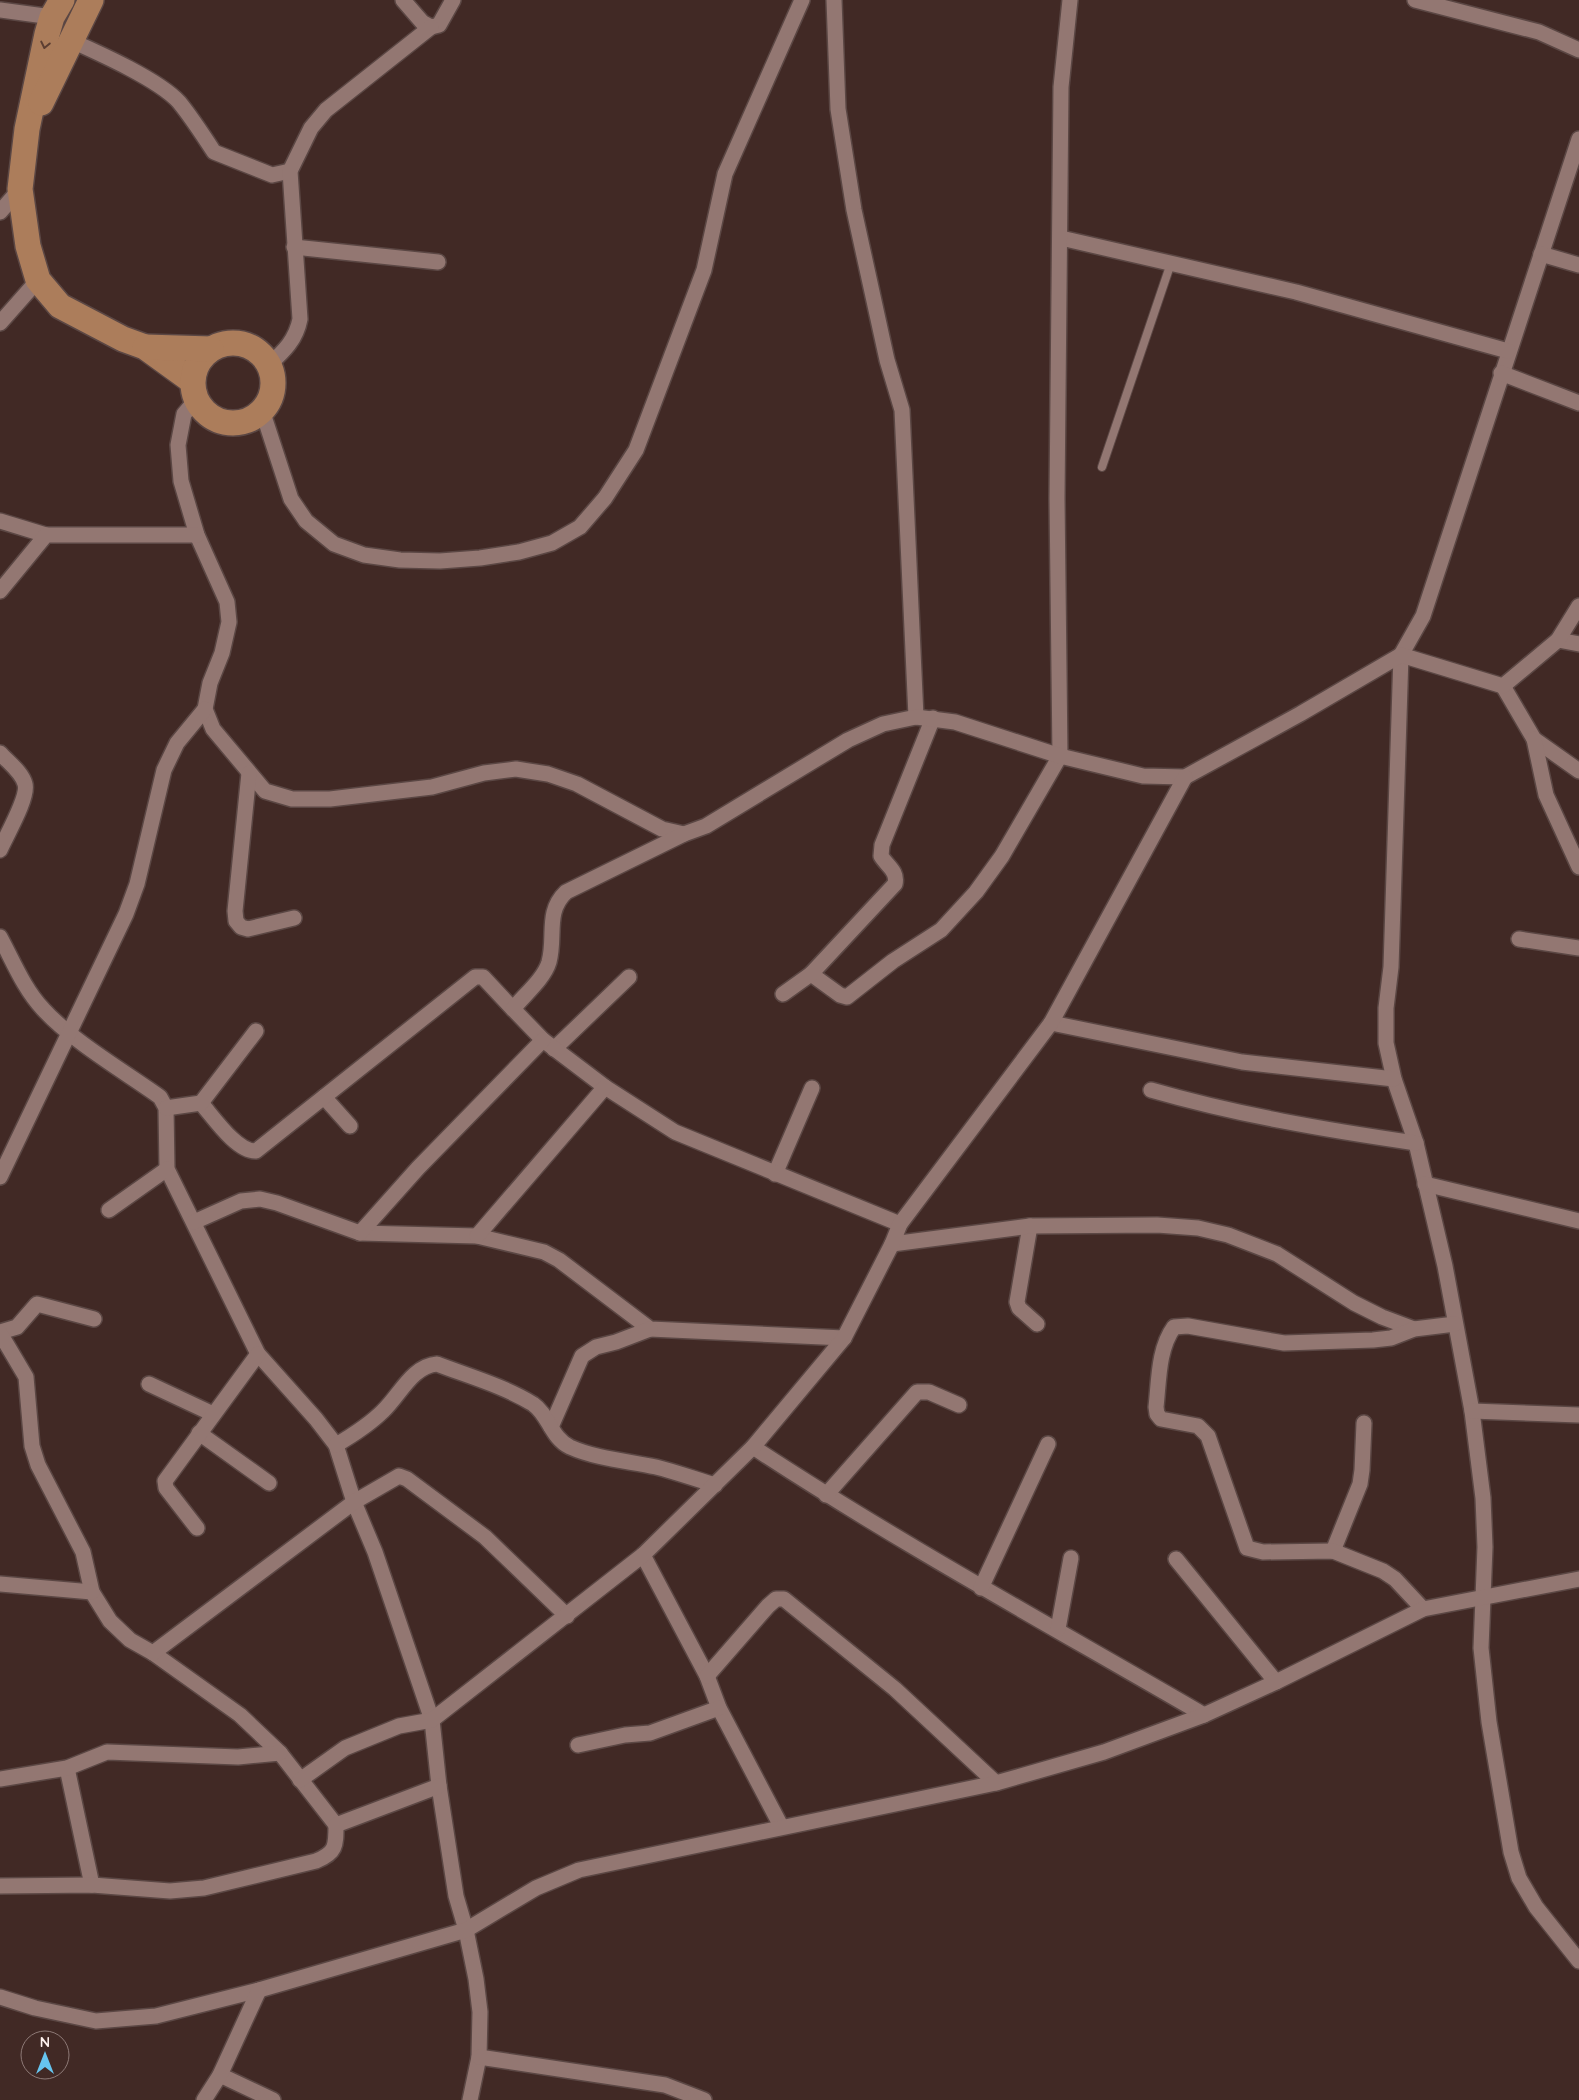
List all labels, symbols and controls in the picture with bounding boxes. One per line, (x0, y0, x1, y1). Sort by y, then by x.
one-way arrow (40, 41, 51, 49)
north arrow (20, 2030, 70, 2080)
text: N (40, 2033, 50, 2051)

